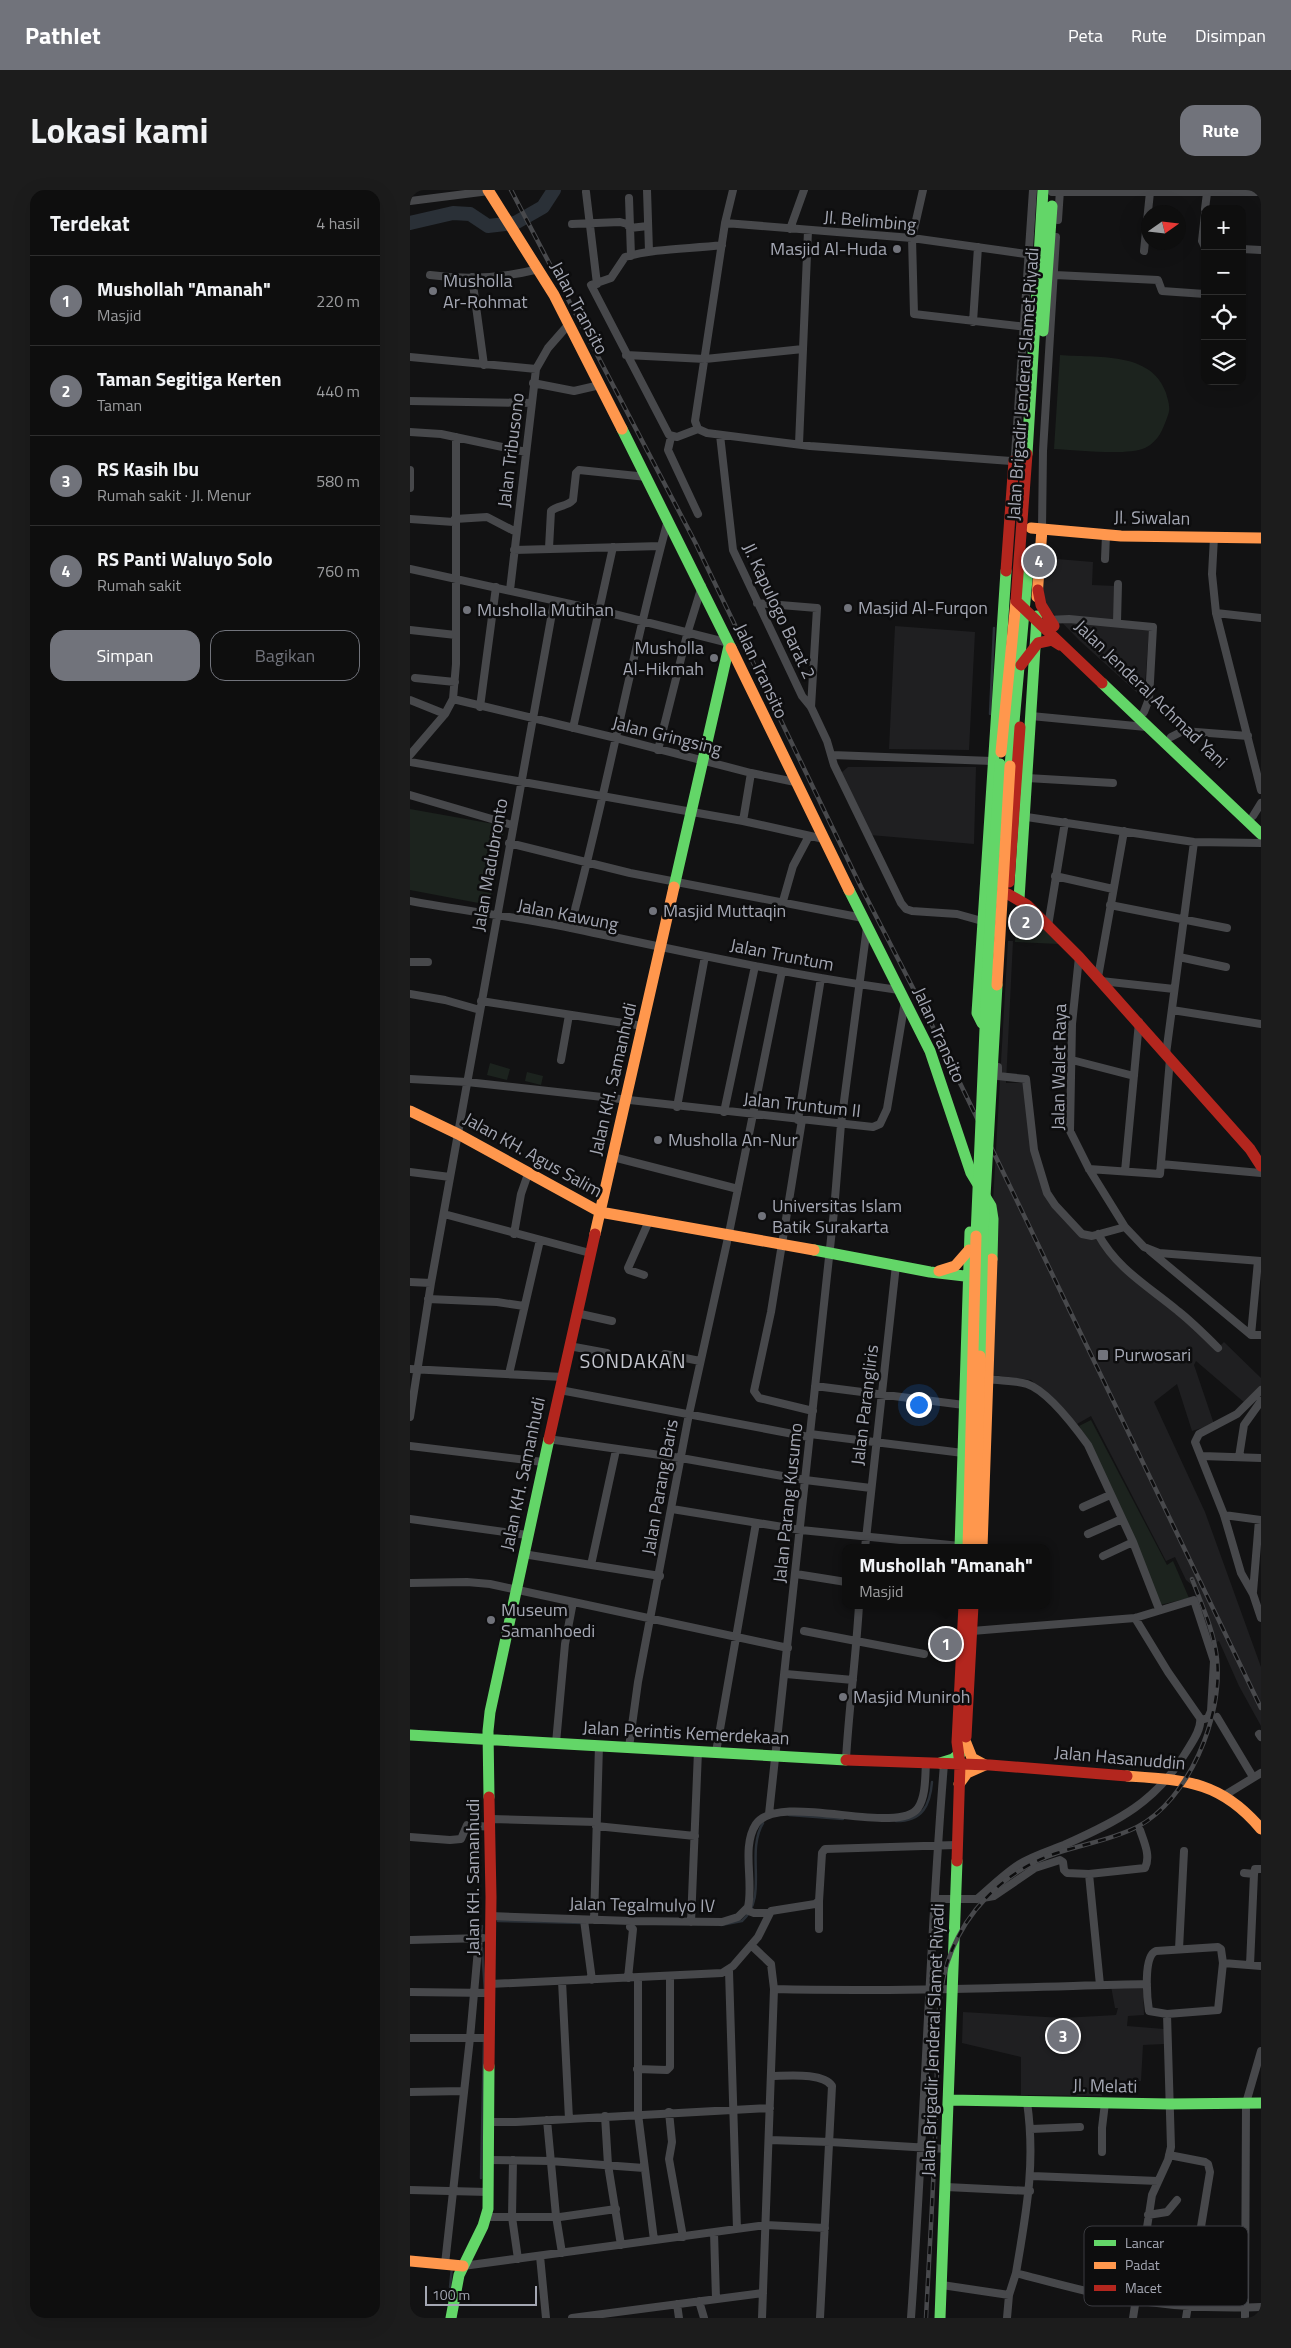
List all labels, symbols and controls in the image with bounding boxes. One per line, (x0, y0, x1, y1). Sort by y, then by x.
text: Pathlet (25, 17, 101, 53)
text: Peta (1068, 22, 1103, 49)
text: Rute (1131, 22, 1167, 49)
text: Disimpan (1195, 22, 1266, 49)
text: Lokasi kami (30, 103, 209, 157)
button: Rute (1180, 105, 1261, 156)
street label: Jl. Belimbing (823, 203, 917, 238)
north arrow (1141, 205, 1186, 250)
map controls (1201, 205, 1246, 385)
button: + (1201, 205, 1246, 250)
text: Terdekat (50, 207, 130, 239)
text: 4 hasil (316, 211, 360, 235)
place label: Masjid Al-Huda (770, 235, 887, 262)
marker: Masjid Al-Huda (891, 243, 903, 255)
street label: Jalan Brigadir Jenderal Slamet Riyadi (999, 247, 1046, 521)
button: − (1201, 250, 1246, 295)
street label: Jalan Transito (544, 256, 615, 359)
place label: Musholla Ar-Rohmat (443, 267, 528, 315)
text: Mushollah "Amanah" (97, 274, 271, 303)
marker: Musholla Ar-Rohmat (427, 285, 439, 297)
text: 1 (62, 289, 70, 313)
text: 220 m (316, 289, 360, 313)
button: locate (1201, 295, 1246, 340)
text: Masjid (97, 303, 141, 327)
button: layers (1201, 340, 1246, 385)
text: Taman Segitiga Kerten (97, 364, 281, 393)
text: 2 (62, 379, 70, 403)
text: 440 m (316, 379, 360, 403)
street label: Jalan Tribusono (490, 391, 531, 509)
text: Taman (97, 393, 142, 417)
text: RS Kasih Ibu (97, 454, 199, 483)
text: 3 (62, 469, 70, 493)
text: 580 m (316, 469, 360, 493)
text: Rumah sakit · Jl. Menur (97, 483, 251, 507)
street label: Jl. Siwalan (1114, 503, 1190, 532)
street label: Jl. Kapulogo Barat 2 (736, 538, 823, 683)
pin: 4 (1023, 542, 1055, 580)
text: RS Panti Waluyo Solo (97, 544, 273, 573)
text: 4 (62, 559, 70, 583)
text: 760 m (316, 559, 360, 583)
text: Rumah sakit (97, 573, 181, 597)
place label: Masjid Al-Furqon (858, 594, 988, 621)
place label: Musholla Mutihan (477, 596, 614, 623)
marker: Masjid Al-Furqon (842, 602, 854, 614)
marker: Musholla Mutihan (461, 604, 473, 616)
street label: Jalan Jenderal Achmad Yani (1069, 613, 1234, 774)
street label: Jalan Transito (728, 619, 795, 723)
button: Simpan (50, 630, 200, 681)
button: Bagikan (210, 630, 360, 681)
place label: Musholla Al-Hikmah (623, 634, 704, 682)
marker: Musholla Al-Hikmah (708, 652, 720, 664)
street label: Jalan Gringsing (609, 709, 725, 762)
street label: Jalan Madubronto (465, 796, 514, 934)
street label: Jalan Kawung (515, 891, 621, 938)
place label: Masjid Muttaqin (663, 897, 786, 924)
pin: 2 (1010, 903, 1042, 941)
marker: Masjid Muttaqin (647, 905, 659, 917)
street label: Jalan Truntum (728, 931, 836, 978)
street label: Jalan Transito (906, 983, 973, 1087)
street label: Jalan KH. Samanhudi (582, 1000, 643, 1158)
street label: Jalan Walet Raya (1044, 1003, 1073, 1131)
street label: Jalan Truntum II (742, 1085, 862, 1124)
street label: Jalan KH. Agus Salim (459, 1105, 608, 1204)
place label: Musholla An-Nur (668, 1126, 798, 1153)
marker: Musholla An-Nur (652, 1134, 664, 1146)
place label: Universitas Islam Batik Surakarta (772, 1192, 902, 1240)
marker: Universitas Islam Batik Surakarta (756, 1210, 768, 1222)
place label: Purwosari (1114, 1341, 1191, 1368)
street label: Jalan Parangliris (844, 1343, 885, 1467)
district label: SONDAKAN (580, 1345, 686, 1376)
marker: Purwosari (1096, 1348, 1110, 1362)
your location (906, 1392, 932, 1418)
street label: Jalan KH. Samanhudi (493, 1395, 552, 1553)
street label: Jalan Parang Baris (634, 1417, 685, 1557)
street label: Jalan Parang Kusumo (766, 1422, 809, 1584)
popup (842, 1544, 1050, 1609)
text: Mushollah "Amanah" (859, 1550, 1033, 1579)
text: Masjid (859, 1579, 904, 1603)
place label: Museum Samanhoedi (501, 1596, 595, 1644)
marker: Museum Samanhoedi (485, 1614, 497, 1626)
pin: 1 (930, 1625, 962, 1663)
place label: Masjid Muniroh (853, 1683, 970, 1710)
marker: Masjid Muniroh (837, 1691, 849, 1703)
street label: Jalan Perintis Kemerdekaan (582, 1714, 790, 1751)
street label: Jalan Hasanuddin (1053, 1738, 1187, 1777)
street label: Jalan KH. Samanhudi (459, 1799, 486, 1955)
street label: Jalan Tegalmulyo IV (569, 1890, 716, 1919)
street label: Jalan Brigadir Jenderal Slamet Riyadi (914, 1903, 951, 2177)
pin: 3 (1047, 2017, 1079, 2055)
street label: Jl. Melati (1072, 2071, 1138, 2100)
legend (1084, 2226, 1248, 2306)
text: Lancar (1125, 2232, 1164, 2253)
text: Padat (1125, 2254, 1160, 2275)
text: Macet (1125, 2277, 1162, 2298)
scale bar (425, 2283, 538, 2306)
text: 100 m (432, 2284, 470, 2305)

